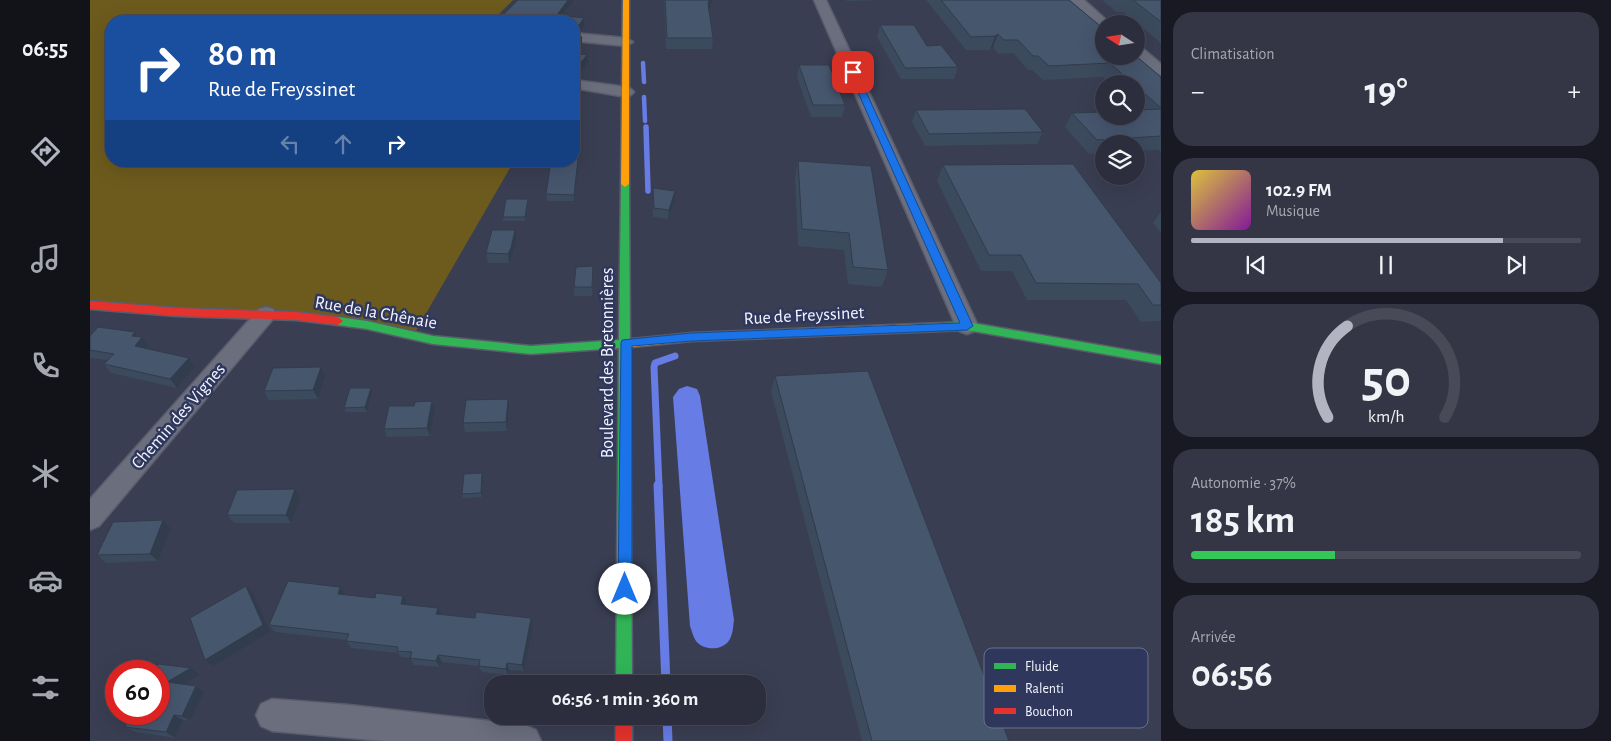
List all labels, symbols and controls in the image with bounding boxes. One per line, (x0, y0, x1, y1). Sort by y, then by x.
north arrow (1095, 15, 1145, 65)
map controls (1095, 15, 1145, 185)
icon: right (125, 35, 190, 100)
text: 80 m (208, 37, 277, 72)
text: 06:55 (22, 38, 68, 60)
text: Climatisation (1191, 46, 1275, 62)
pin (832, 51, 874, 93)
icon: arrive (839, 58, 867, 86)
text: 19° (1364, 73, 1408, 111)
button: search (1095, 75, 1145, 125)
text: Rue de Freyssinet (208, 78, 355, 100)
text: − (1191, 78, 1204, 106)
text: + (1568, 78, 1581, 106)
icon: left (276, 130, 304, 158)
icon: ahead (329, 130, 357, 158)
icon: right (382, 130, 410, 158)
icon: directions (28, 134, 63, 169)
button: layers (1095, 135, 1145, 185)
text: 102.9 FM (1266, 181, 1332, 200)
text: Musique (1266, 203, 1320, 219)
icon: music (28, 241, 63, 276)
icon: previous (1242, 251, 1270, 279)
icon: pause (1372, 251, 1400, 279)
icon: next (1502, 251, 1530, 279)
street label: Boulevard des Bretonnières (599, 268, 617, 458)
street label: Rue de la Chênaie (313, 293, 438, 333)
street label: Rue de Freyssinet (743, 304, 865, 328)
icon: phone (28, 348, 63, 383)
text: 50 (1361, 354, 1411, 406)
street label: Chemin des Vignes (128, 361, 229, 473)
text: km/h (1368, 408, 1404, 426)
icon: climate (28, 456, 63, 491)
text: Autonomie · 37% (1191, 475, 1296, 491)
text: 185 km (1191, 502, 1295, 540)
position arrow (598, 562, 650, 614)
icon: car (28, 563, 63, 598)
text: Arrivée (1191, 629, 1236, 645)
legend (984, 648, 1148, 728)
text: 06:56 (1191, 656, 1273, 694)
speed limit sign: 60 (105, 660, 170, 725)
text: Fluide (1025, 660, 1059, 674)
icon: filters (28, 670, 63, 705)
text: Ralenti (1025, 682, 1064, 696)
text: 06:56 · 1 min · 360 m (552, 690, 698, 709)
text: Bouchon (1025, 705, 1073, 719)

